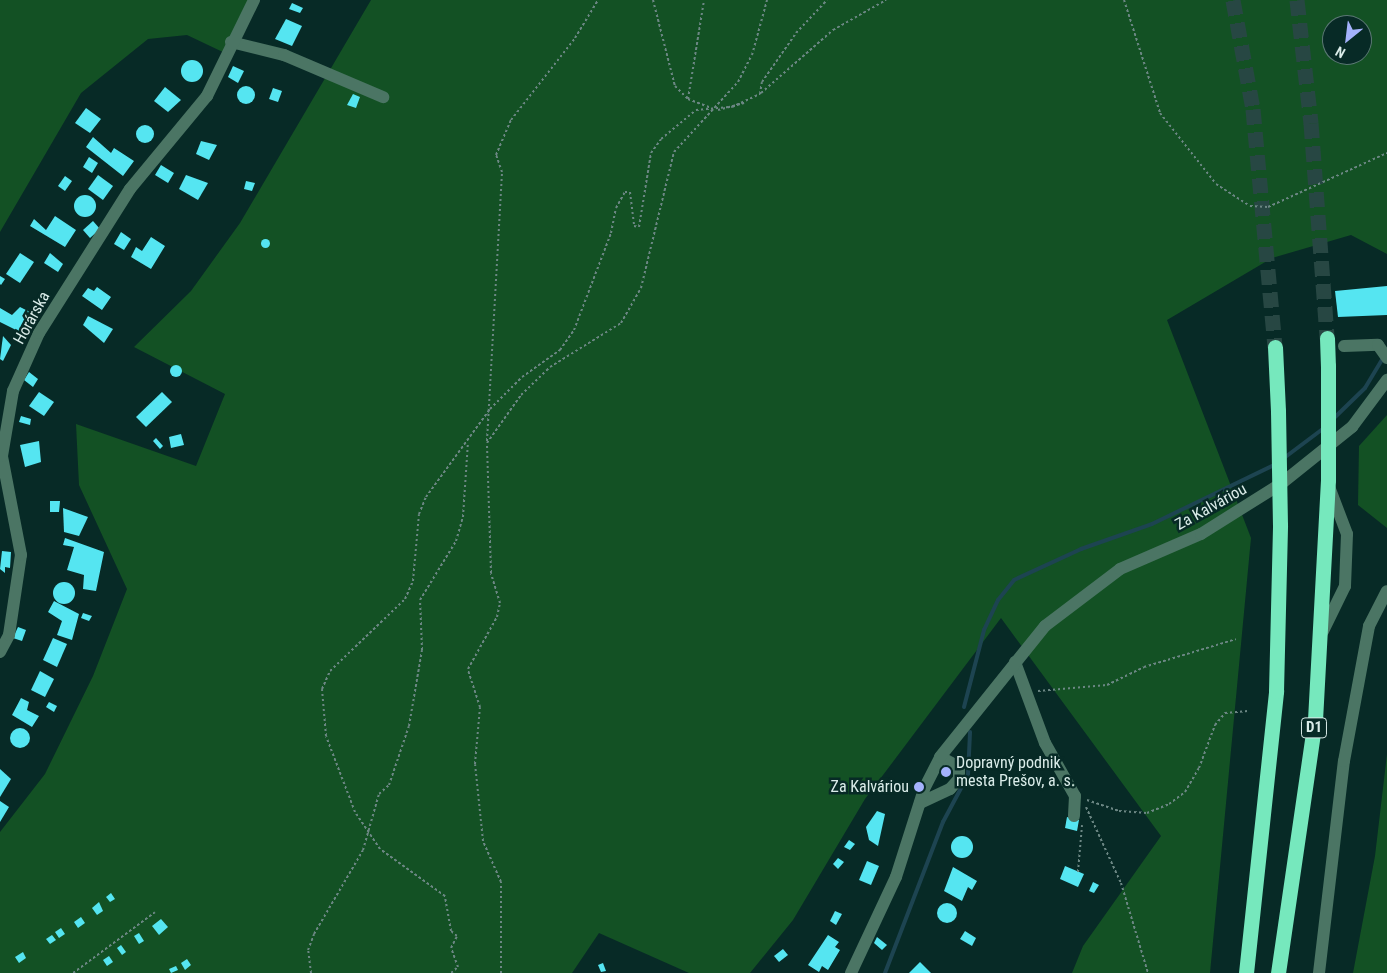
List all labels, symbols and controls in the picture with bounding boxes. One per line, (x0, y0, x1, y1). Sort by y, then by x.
north arrow (1322, 15, 1372, 65)
text: N (1333, 43, 1348, 61)
street label: Horárska (10, 288, 54, 348)
street label: Za Kalváriou (1172, 480, 1250, 534)
road number: D1 (1300, 716, 1328, 740)
place label: Dopravný podnik mesta Prešov, a. s. (956, 753, 1075, 791)
marker: Dopravný podnik mesta Prešov, a. s. (940, 766, 952, 778)
place label: Za Kalváriou (831, 777, 909, 797)
marker: Za Kalváriou (913, 781, 925, 793)

